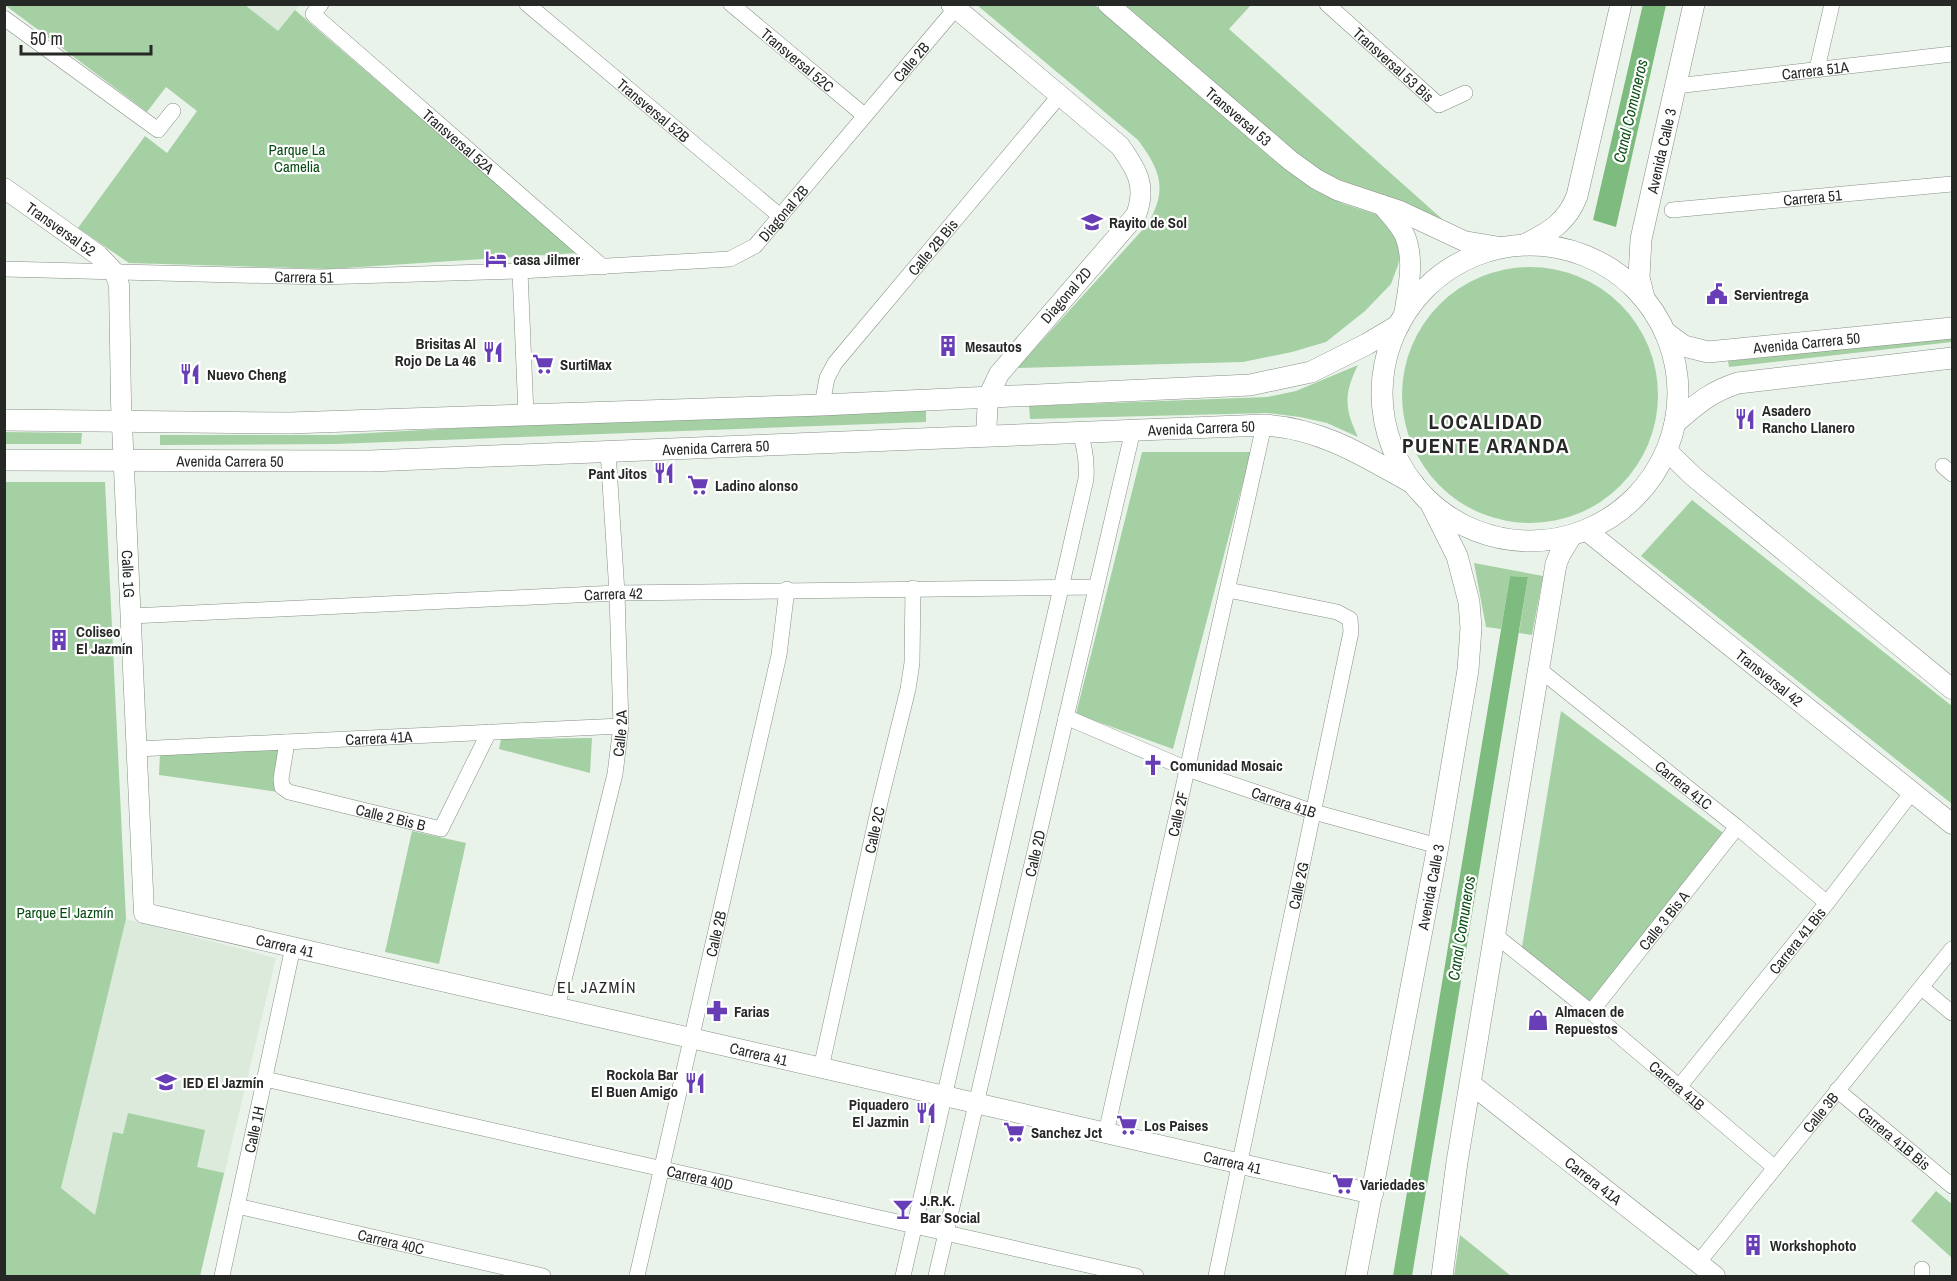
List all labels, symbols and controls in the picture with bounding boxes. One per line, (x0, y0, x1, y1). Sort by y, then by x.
scale bar (21, 18, 152, 56)
street label: Transversal 53 Bis (1349, 22, 1439, 106)
street label: Transversal 52C (757, 23, 839, 97)
text: 50 m (30, 26, 63, 51)
street label: Calle 2B (888, 37, 934, 86)
street label: Carrera 51A (1781, 55, 1850, 84)
water label: Canal Comuneros (1607, 57, 1653, 165)
street label: Transversal 52B (613, 73, 694, 147)
street label: Transversal 53 (1201, 82, 1276, 150)
street label: Transversal 52A (418, 104, 500, 179)
street label: Avenida Calle 3 (1641, 106, 1681, 196)
park label: Parque La Camelia (269, 139, 326, 177)
street label: Diagonal 2B (753, 180, 813, 246)
street label: Carrera 51 (1782, 184, 1843, 210)
street label: Transversal 52 (22, 197, 100, 261)
school or university icon: Rayito de Sol (1080, 210, 1104, 234)
place label: Rayito de Sol (1109, 212, 1187, 233)
street label: Calle 2B Bis (903, 214, 962, 280)
hotel icon: casa Jilmer (484, 247, 508, 271)
place label: casa Jilmer (513, 249, 580, 270)
street label: Diagonal 2D (1036, 262, 1096, 328)
street label: Carrera 51 (274, 265, 334, 288)
public building icon: Servientrega (1705, 282, 1729, 306)
place label: Servientrega (1734, 284, 1809, 305)
street label: Avenida Carrera 50 (1751, 327, 1861, 358)
place label: Brisitas Al Rojo De La 46 (395, 333, 476, 371)
building icon: Mesautos (936, 334, 960, 358)
place label: Mesautos (965, 336, 1022, 357)
restaurant icon: Brisitas Al Rojo De La 46 (481, 340, 505, 364)
supermarket icon: SurtiMax (531, 352, 555, 376)
place label: SurtiMax (560, 354, 612, 375)
restaurant icon: Nuevo Cheng (178, 362, 202, 386)
place label: Nuevo Cheng (207, 364, 287, 385)
place label: Asadero Rancho Llanero (1762, 400, 1855, 438)
district label: LOCALIDAD PUENTE ARANDA (1402, 407, 1570, 460)
restaurant icon: Asadero Rancho Llanero (1733, 407, 1757, 431)
street label: Avenida Carrera 50 (1146, 415, 1255, 440)
street label: Avenida Carrera 50 (661, 434, 770, 460)
street label: Avenida Carrera 50 (175, 450, 284, 471)
restaurant icon: Pant Jitos (652, 461, 676, 485)
place label: Pant Jitos (588, 463, 647, 484)
supermarket icon: Ladino alonso (686, 473, 710, 497)
place label: Ladino alonso (715, 475, 798, 496)
street label: Calle 1G (117, 550, 140, 598)
street label: Carrera 42 (584, 582, 643, 605)
place label: Coliseo El Jazmín (76, 621, 133, 659)
building icon: Coliseo El Jazmín (47, 628, 71, 652)
street label: Transversal 42 (1731, 644, 1808, 711)
street label: Calle 2A (607, 709, 632, 758)
street label: Carrera 41A (345, 725, 414, 750)
church icon: Comunidad Mosaic (1141, 753, 1165, 777)
place label: Comunidad Mosaic (1170, 755, 1283, 776)
street label: Carrera 41C (1651, 755, 1717, 814)
street label: Carrera 41B (1249, 781, 1319, 823)
street label: Calle 2F (1162, 789, 1192, 839)
street label: Calle 2 Bis B (354, 798, 428, 835)
street label: Calle 2C (859, 804, 889, 855)
street label: Calle 2D (1019, 828, 1050, 879)
street label: Avenida Calle 3 (1412, 842, 1449, 933)
street label: Calle 2G (1283, 860, 1313, 911)
water label: Canal Comuneros (1442, 874, 1480, 982)
street label: Calle 3 Bis A (1633, 885, 1694, 954)
park label: Parque El Jazmín (16, 902, 114, 923)
street label: Carrera 41 Bis (1764, 903, 1830, 978)
street label: Calle 2B (700, 909, 731, 959)
street label: Carrera 41 (254, 928, 316, 962)
district label: EL JAZMÍN (557, 976, 637, 998)
pharmacy icon: Farias (705, 999, 729, 1023)
place label: Farias (734, 1001, 770, 1022)
place label: Almacen de Repuestos (1555, 1001, 1624, 1039)
shop icon: Almacen de Repuestos (1526, 1008, 1550, 1032)
street label: Carrera 41 (728, 1037, 790, 1070)
street label: Carrera 41B (1645, 1055, 1710, 1115)
place label: Rockola Bar El Buen Amigo (591, 1064, 678, 1102)
school or university icon: IED El Jazmín (154, 1070, 178, 1094)
restaurant icon: Rockola Bar El Buen Amigo (683, 1071, 707, 1095)
place label: IED El Jazmín (183, 1072, 264, 1093)
street label: Calle 3B (1797, 1087, 1843, 1137)
place label: Piquadero El Jazmin (849, 1094, 909, 1132)
restaurant icon: Piquadero El Jazmin (914, 1101, 938, 1125)
street label: Carrera 41B Bis (1854, 1102, 1935, 1174)
street label: Calle 1H (238, 1104, 269, 1155)
supermarket icon: Los Paises (1115, 1113, 1139, 1137)
place label: Los Paises (1144, 1115, 1208, 1136)
supermarket icon: Sanchez Jct (1002, 1120, 1026, 1144)
place label: Sanchez Jct (1031, 1122, 1102, 1143)
street label: Carrera 41 (1202, 1145, 1264, 1179)
street label: Carrera 41A (1561, 1151, 1627, 1210)
street label: Carrera 40D (665, 1160, 735, 1195)
supermarket icon: Variedades (1331, 1172, 1355, 1196)
place label: Variedades (1360, 1174, 1425, 1195)
place label: J.R.K. Bar Social (920, 1190, 980, 1228)
bar icon: J.R.K. Bar Social (891, 1197, 915, 1221)
street label: Carrera 40C (356, 1223, 426, 1259)
building icon: Workshophoto (1741, 1233, 1765, 1257)
place label: Workshophoto (1770, 1235, 1857, 1256)

